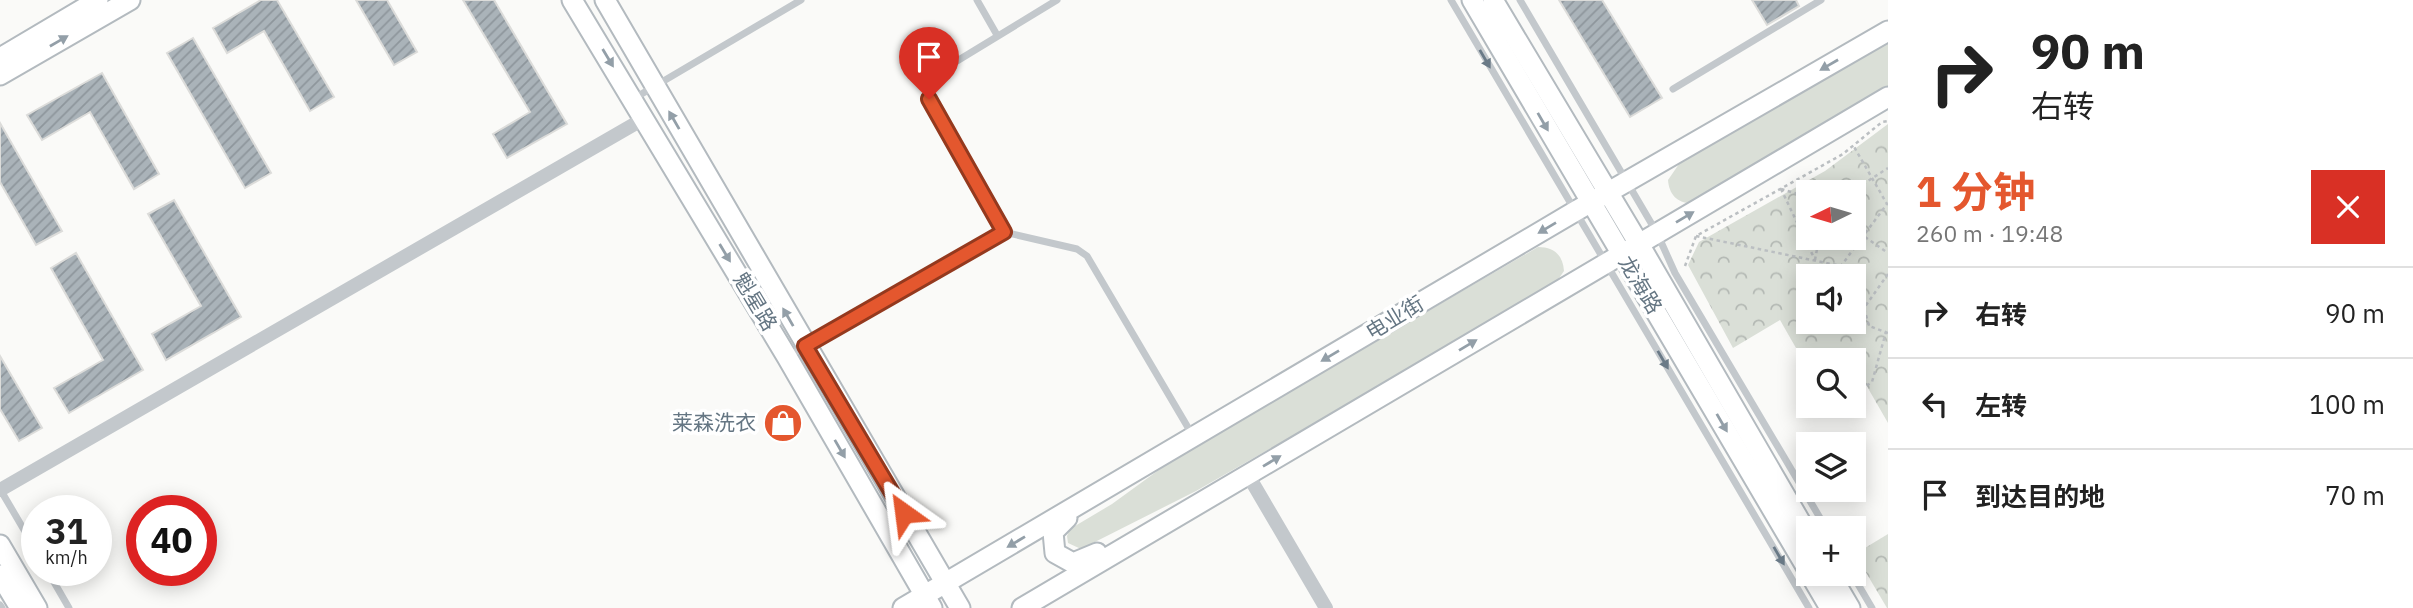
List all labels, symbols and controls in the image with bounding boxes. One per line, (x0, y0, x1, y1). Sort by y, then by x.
text: 90 m (2031, 19, 2145, 82)
pin (899, 27, 959, 99)
icon: right (1916, 28, 2007, 119)
one-way arrow (49, 35, 69, 47)
icon: arrive (910, 38, 948, 76)
one-way arrow (601, 49, 614, 68)
one-way arrow (1479, 49, 1491, 69)
one-way arrow (1819, 59, 1838, 71)
text: 右转 (2031, 85, 2095, 127)
one-way arrow (668, 111, 680, 130)
one-way arrow (1537, 113, 1549, 132)
text: 1 分钟 (1916, 164, 2035, 219)
button: close (2311, 170, 2385, 244)
north arrow (1796, 180, 1866, 250)
map controls (1796, 180, 1866, 586)
one-way arrow (1676, 211, 1695, 223)
text: 260 m · 19:48 (1916, 218, 2063, 248)
one-way arrow (1538, 221, 1557, 234)
one-way arrow (719, 243, 732, 262)
street label: 龙海路 (1613, 250, 1669, 319)
button: sound (1796, 264, 1866, 334)
street label: 魁星路 (728, 267, 784, 336)
street label: 电业街 (1360, 289, 1429, 345)
icon: right (1916, 294, 1954, 332)
text: 90 m (2325, 296, 2385, 330)
text: 右转 (1975, 297, 2027, 331)
one-way arrow (782, 308, 794, 327)
one-way arrow (1459, 339, 1478, 351)
button: search (1796, 348, 1866, 418)
one-way arrow (1321, 350, 1340, 362)
one-way arrow (1657, 351, 1670, 370)
icon: left (1916, 385, 1954, 423)
text: 100 m (2309, 387, 2385, 421)
text: 左转 (1975, 388, 2027, 422)
shop icon: 莱森洗衣 (762, 402, 804, 444)
place label: 莱森洗衣 (672, 408, 756, 436)
one-way arrow (1715, 414, 1728, 433)
button: layers (1796, 432, 1866, 502)
one-way arrow (834, 440, 846, 459)
one-way arrow (1263, 454, 1282, 467)
position arrow (867, 476, 941, 550)
icon: arrive (1916, 476, 1954, 514)
text: 70 m (2325, 478, 2385, 512)
text: 到达目的地 (1975, 479, 2105, 513)
speed limit sign: 40 (126, 495, 217, 586)
text: 31 (45, 508, 88, 554)
button: + (1796, 516, 1866, 586)
one-way arrow (1006, 536, 1025, 549)
text: km/h (45, 546, 88, 569)
one-way arrow (1772, 547, 1785, 566)

